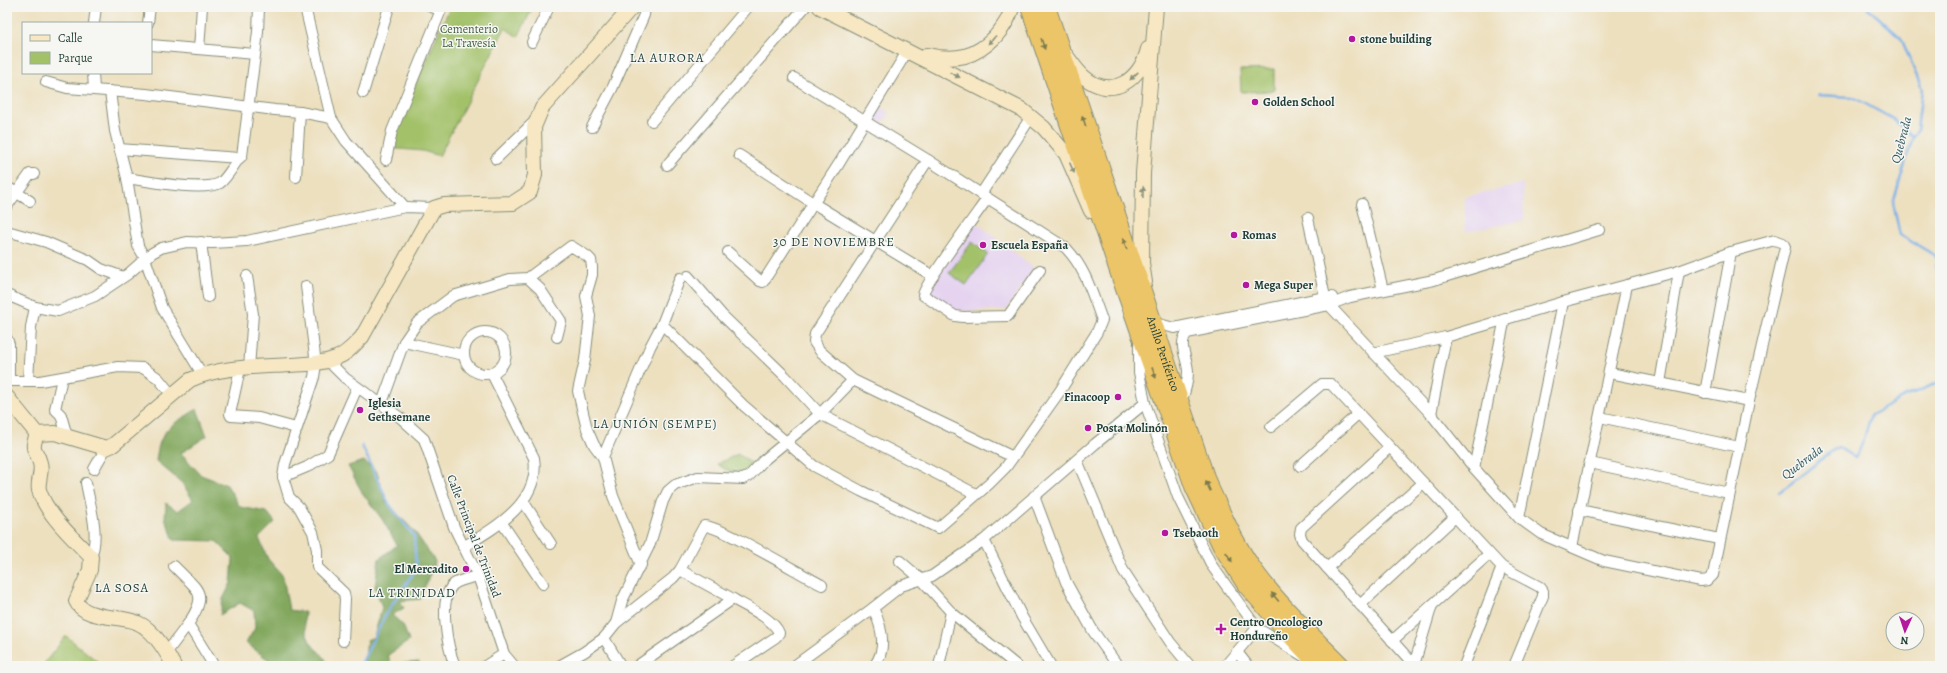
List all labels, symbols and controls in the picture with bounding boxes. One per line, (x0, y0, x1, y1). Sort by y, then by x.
park label: Cementerio La Travesía (440, 21, 498, 51)
legend (22, 22, 152, 74)
text: Calle (58, 30, 82, 46)
place label: stone building (1360, 31, 1433, 47)
marker: stone building (1347, 34, 1357, 44)
one-way arrow (987, 35, 997, 45)
one-way arrow (1040, 38, 1046, 50)
district label: LA AURORA (630, 49, 704, 66)
text: Parque (58, 50, 93, 66)
one-way arrow (949, 71, 960, 78)
one-way arrow (1130, 71, 1139, 80)
place label: Golden School (1263, 94, 1335, 110)
marker: Golden School (1250, 97, 1260, 107)
one-way arrow (1081, 115, 1087, 127)
water label: Quebrada (1887, 115, 1915, 165)
one-way arrow (1070, 163, 1076, 175)
one-way arrow (1139, 186, 1146, 198)
place label: Romas (1242, 227, 1276, 243)
marker: Romas (1229, 230, 1239, 240)
district label: 30 DE NOVIEMBRE (773, 233, 895, 250)
place label: Escuela España (991, 237, 1068, 253)
one-way arrow (1122, 238, 1128, 250)
marker: Escuela España (978, 240, 988, 250)
place label: Mega Super (1254, 277, 1313, 293)
marker: Mega Super (1241, 280, 1251, 290)
street label: Anillo Periférico (1143, 313, 1183, 393)
one-way arrow (1151, 367, 1157, 379)
place label: Finacoop (1064, 389, 1111, 405)
marker: Finacoop (1113, 392, 1123, 402)
place label: Iglesia Gethsemane (368, 395, 431, 425)
marker: Iglesia Gethsemane (355, 405, 365, 415)
district label: LA UNIÓN (SEMPE) (593, 415, 717, 432)
place label: Posta Molinón (1096, 420, 1168, 436)
marker: Posta Molinón (1083, 423, 1093, 433)
water label: Quebrada (1778, 441, 1826, 483)
street label: Calle Principal de Trinidad (443, 472, 505, 600)
one-way arrow (1205, 480, 1211, 492)
place label: Tsebaoth (1173, 525, 1219, 541)
marker: Tsebaoth (1160, 528, 1170, 538)
one-way arrow (1226, 551, 1233, 563)
place label: El Mercadito (394, 561, 458, 577)
marker: El Mercadito (461, 564, 471, 574)
district label: LA SOSA (95, 579, 149, 596)
district label: LA TRINIDAD (368, 584, 456, 601)
one-way arrow (1271, 592, 1280, 602)
north arrow (1885, 611, 1925, 651)
place label: Centro Oncologico Hondureño (1230, 614, 1323, 644)
marker: Centro Oncologico Hondureño (1215, 623, 1227, 635)
text: N (1900, 633, 1909, 648)

